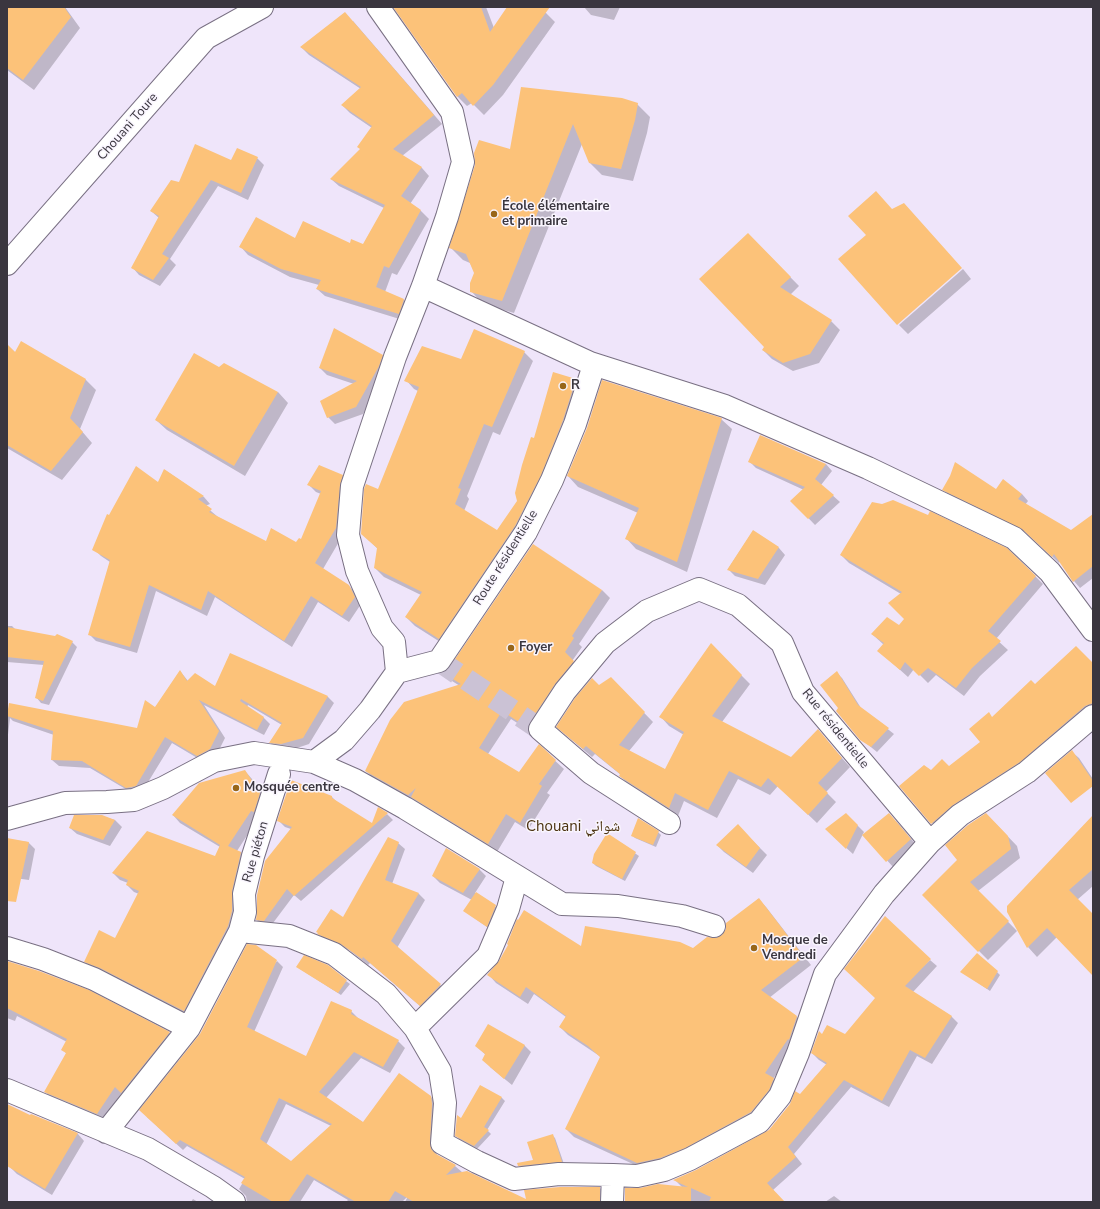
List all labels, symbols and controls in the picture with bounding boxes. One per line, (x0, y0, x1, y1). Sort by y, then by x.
street label: Chouani Toure (95, 90, 161, 164)
place label: École élémentaire et primaire (502, 199, 610, 230)
marker: École élémentaire et primaire (489, 209, 499, 219)
place label: R (571, 378, 580, 394)
marker: R (558, 381, 568, 391)
street label: Route résidentielle (470, 507, 542, 609)
place label: Foyer (519, 640, 552, 656)
marker: Foyer (506, 643, 516, 653)
street label: Rue résidentielle (798, 686, 872, 772)
place label: Mosquée centre (244, 780, 340, 796)
marker: Mosquée centre (231, 783, 241, 793)
district label: Chouani شواني (526, 818, 620, 836)
street label: Rue piéton (240, 820, 272, 884)
place label: Mosque de Vendredi (762, 933, 828, 964)
marker: Mosque de Vendredi (749, 943, 759, 953)

